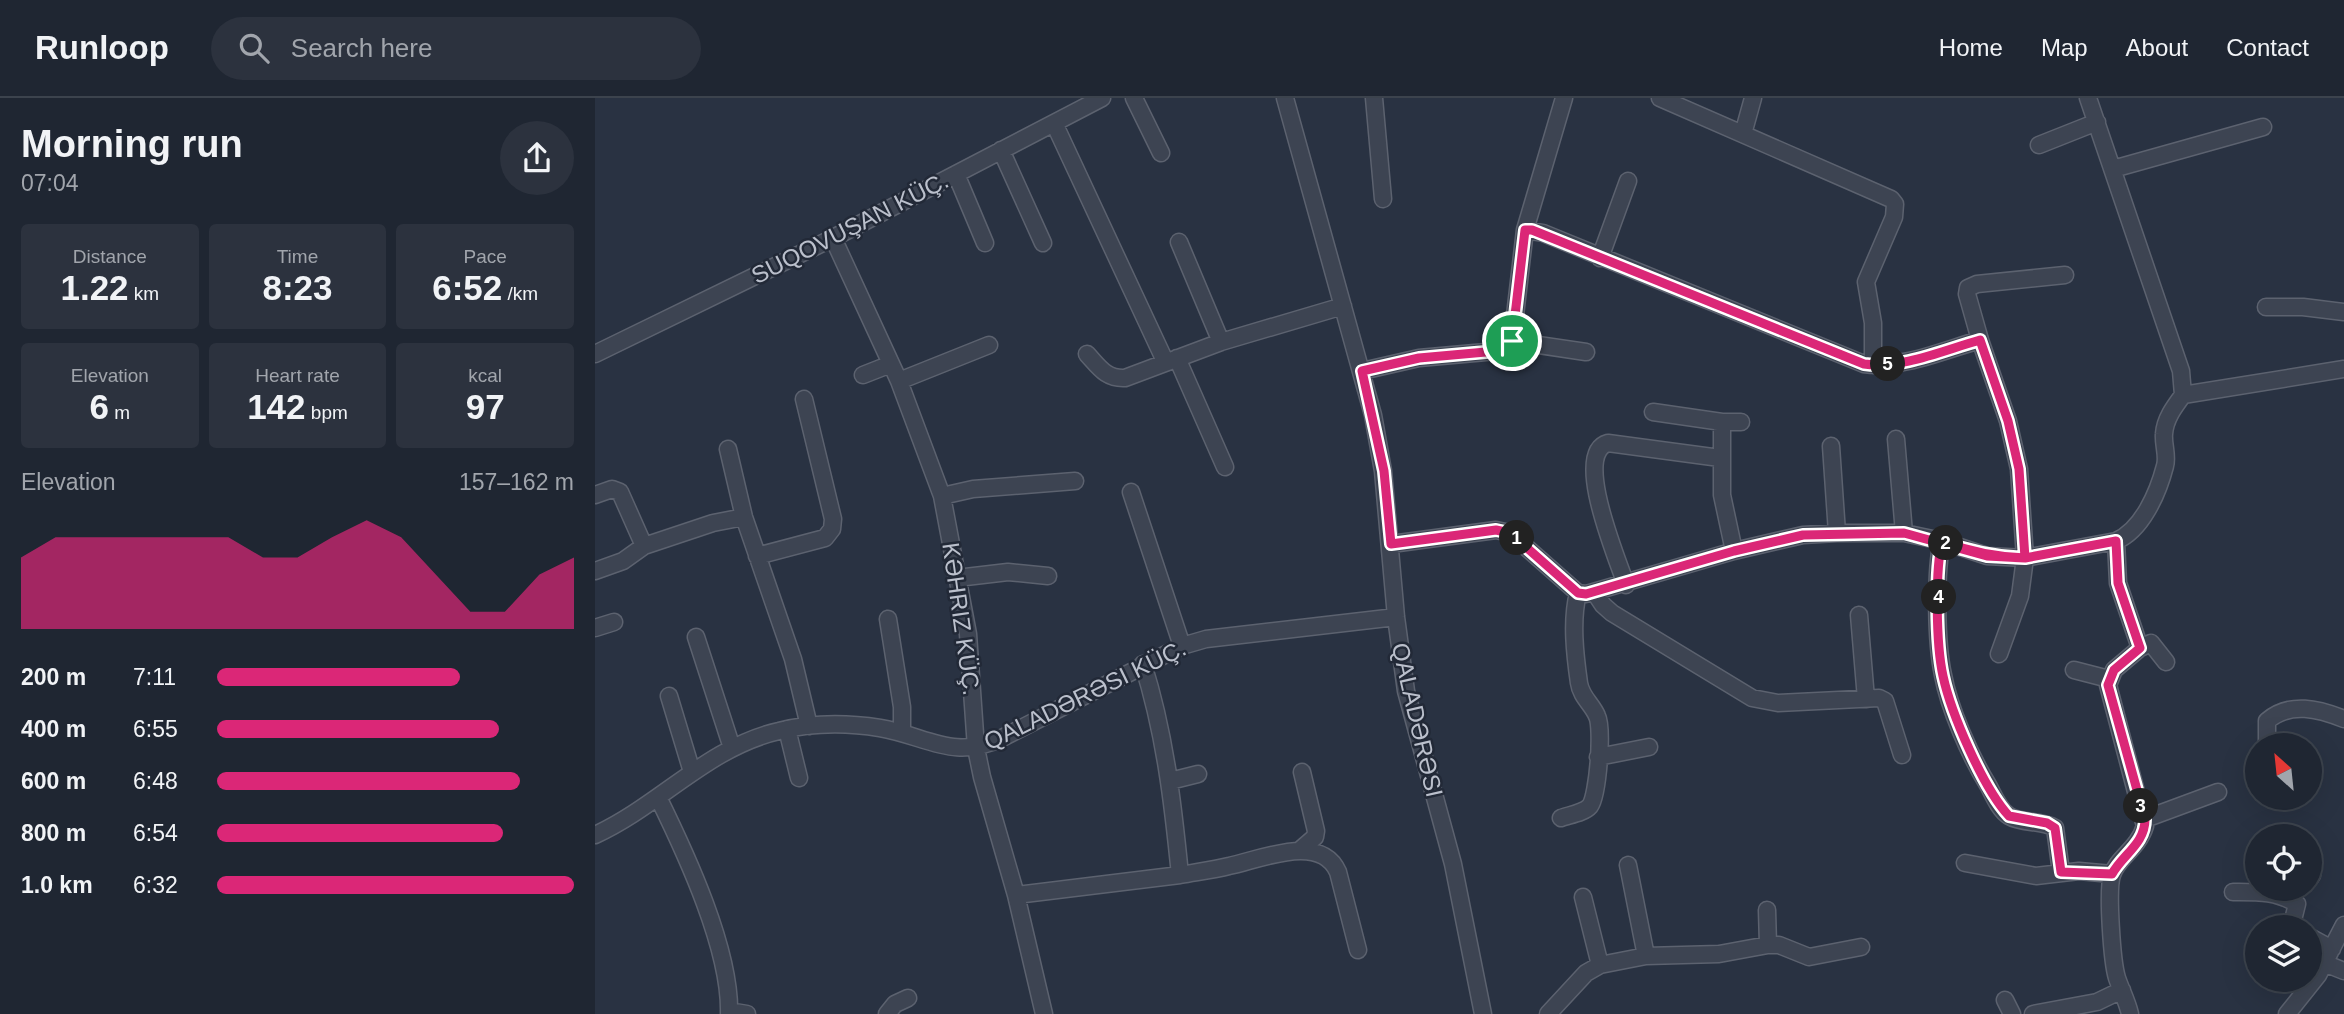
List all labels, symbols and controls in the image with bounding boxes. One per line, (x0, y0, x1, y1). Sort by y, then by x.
search box (211, 17, 701, 80)
text: Runloop (35, 29, 169, 66)
icon: search (235, 29, 273, 67)
text: Search here (291, 33, 432, 63)
text: Home (1939, 34, 2003, 61)
text: Map (2041, 34, 2088, 61)
text: About (2126, 34, 2188, 61)
text: Contact (2226, 34, 2309, 61)
button: share (500, 121, 574, 195)
text: Morning run (21, 123, 243, 165)
street label: SUQOVUŞAN KÜÇ. (747, 166, 953, 289)
text: 07:04 (21, 170, 79, 196)
text: Distance (73, 246, 147, 267)
text: Time (277, 246, 318, 267)
text: Pace (464, 246, 507, 267)
text: 1.22 (60, 268, 129, 307)
text: 8:23 (262, 268, 333, 307)
text: 6:52 (432, 268, 502, 307)
text: km (129, 283, 159, 304)
text: /km (502, 283, 538, 304)
pin (1482, 311, 1542, 371)
icon: arrive (1493, 322, 1531, 360)
pin: 5 (1871, 346, 1905, 382)
text: 5 (1882, 353, 1893, 374)
text: Elevation (71, 365, 149, 386)
text: Heart rate (255, 365, 340, 386)
text: kcal (468, 365, 502, 386)
text: 6 (90, 387, 109, 426)
text: 142 (247, 387, 306, 426)
text: 97 (466, 387, 505, 426)
text: m (109, 402, 130, 423)
text: bpm (306, 402, 348, 423)
text: Elevation (21, 469, 116, 495)
text: 157–162 m (459, 469, 574, 495)
pin: 1 (1499, 520, 1535, 556)
pin: 2 (1929, 526, 1963, 560)
text: 1 (1511, 527, 1522, 548)
text: 2 (1940, 532, 1951, 553)
street label: KƏHRIZ KÜÇ. (937, 541, 986, 697)
pin: 4 (1921, 580, 1957, 614)
text: 4 (1933, 586, 1944, 607)
street label: QALADƏRƏSI KÜÇ. (979, 634, 1190, 755)
street label: QALADƏRƏSI (1387, 640, 1448, 800)
text: 200 m (21, 664, 86, 690)
text: 7:11 (133, 664, 176, 690)
text: 400 m (21, 716, 86, 742)
text: 6:55 (133, 716, 178, 742)
north arrow (2245, 733, 2322, 810)
map controls (2245, 733, 2322, 992)
text: 600 m (21, 768, 86, 794)
text: 6:48 (133, 768, 178, 794)
pin: 3 (2123, 788, 2159, 824)
text: 3 (2135, 795, 2146, 816)
text: 800 m (21, 820, 86, 846)
text: 6:54 (133, 820, 178, 846)
button: locate (2245, 824, 2322, 901)
text: 1.0 km (21, 872, 93, 898)
text: 6:32 (133, 872, 178, 898)
button: layers (2245, 915, 2322, 992)

